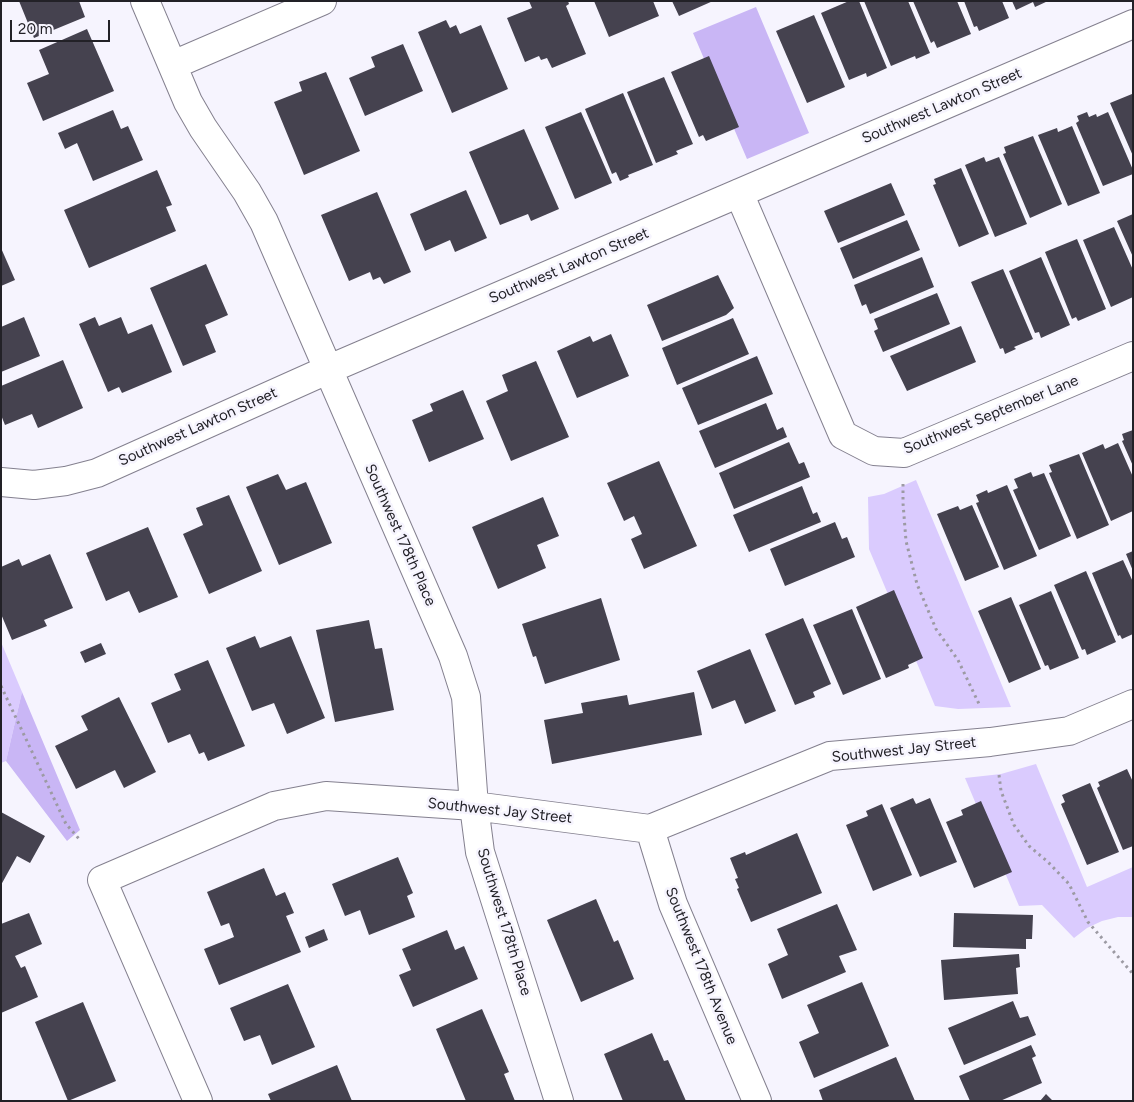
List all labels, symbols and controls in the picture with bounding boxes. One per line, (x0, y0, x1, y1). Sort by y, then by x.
scale bar (12, 10, 112, 42)
text: 20 m (18, 20, 52, 38)
street label: Southwest Lawton Street (859, 64, 1025, 148)
street label: Southwest Lawton Street (486, 224, 652, 308)
street label: Southwest September Lane (901, 372, 1081, 458)
street label: Southwest Lawton Street (116, 384, 280, 470)
street label: Southwest 178th Place (361, 461, 439, 609)
street label: Southwest Jay Street (831, 733, 977, 767)
street label: Southwest Jay Street (427, 794, 573, 828)
street label: Southwest 178th Place (473, 846, 535, 998)
street label: Southwest 178th Avenue (661, 885, 741, 1047)

